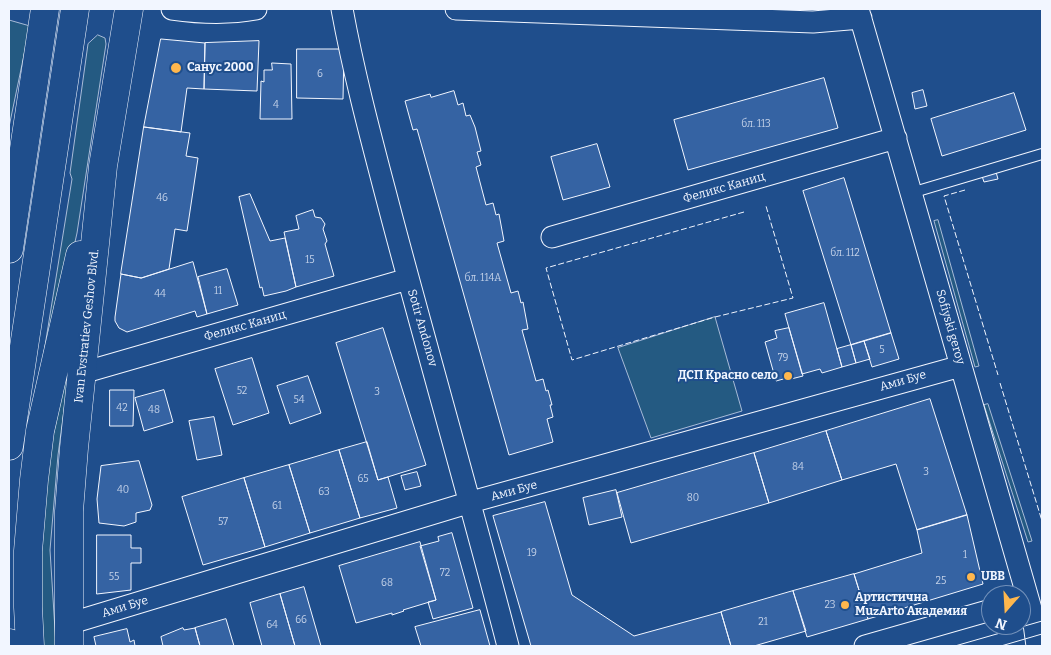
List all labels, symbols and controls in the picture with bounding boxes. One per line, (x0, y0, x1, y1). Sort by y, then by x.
marker: Санус 2000 (169, 61, 183, 75)
place label: Санус 2000 (187, 61, 254, 75)
house number: 6 (317, 68, 323, 80)
house number: 4 (273, 99, 279, 111)
house number: бл. 113 (741, 118, 771, 130)
street label: Феликс Каниц (681, 169, 767, 207)
house number: 46 (156, 192, 168, 204)
house number: бл. 112 (830, 247, 860, 259)
street label: Ivan Evstratiev Geshov Blvd. (72, 248, 102, 404)
house number: 15 (305, 254, 315, 266)
house number: бл. 114А (465, 272, 501, 284)
house number: 11 (214, 285, 222, 297)
house number: 44 (154, 288, 166, 300)
street label: Sotir Andonov (404, 288, 440, 368)
street label: Sofiyski geroy (932, 288, 968, 366)
street label: Феликс Каниц (202, 307, 288, 345)
house number: 5 (879, 344, 885, 356)
house number: 79 (778, 352, 788, 364)
street label: Ами Буе (878, 368, 928, 394)
place label: ДСП Красно село (678, 369, 778, 383)
marker: ДСП Красно село (782, 370, 794, 382)
house number: 52 (237, 385, 247, 397)
house number: 3 (374, 386, 380, 398)
house number: 54 (293, 394, 305, 406)
house number: 42 (116, 402, 128, 414)
house number: 48 (148, 404, 160, 416)
house number: 84 (792, 461, 804, 473)
house number: 3 (923, 466, 929, 478)
house number: 65 (357, 473, 369, 485)
street label: Ами Буе (489, 478, 539, 504)
house number: 40 (117, 484, 129, 496)
house number: 63 (318, 486, 330, 498)
house number: 80 (687, 492, 699, 504)
house number: 61 (272, 500, 282, 512)
house number: 57 (218, 516, 228, 528)
house number: 19 (527, 547, 537, 559)
house number: 1 (963, 549, 967, 561)
house number: 72 (440, 567, 450, 579)
place label: UBB (981, 570, 1005, 584)
house number: 55 (109, 571, 119, 583)
marker: UBB (965, 571, 977, 583)
house number: 25 (936, 575, 946, 587)
house number: 68 (381, 577, 393, 589)
north arrow (981, 585, 1031, 635)
place label: Артистична MuzArto Академия (855, 591, 967, 619)
street label: Ами Буе (100, 593, 150, 621)
house number: 23 (824, 599, 836, 611)
marker: Артистична MuzArto Академия (839, 599, 851, 611)
house number: 66 (295, 614, 307, 626)
text: N (993, 614, 1009, 634)
house number: 21 (758, 616, 768, 628)
house number: 64 (266, 619, 278, 631)

